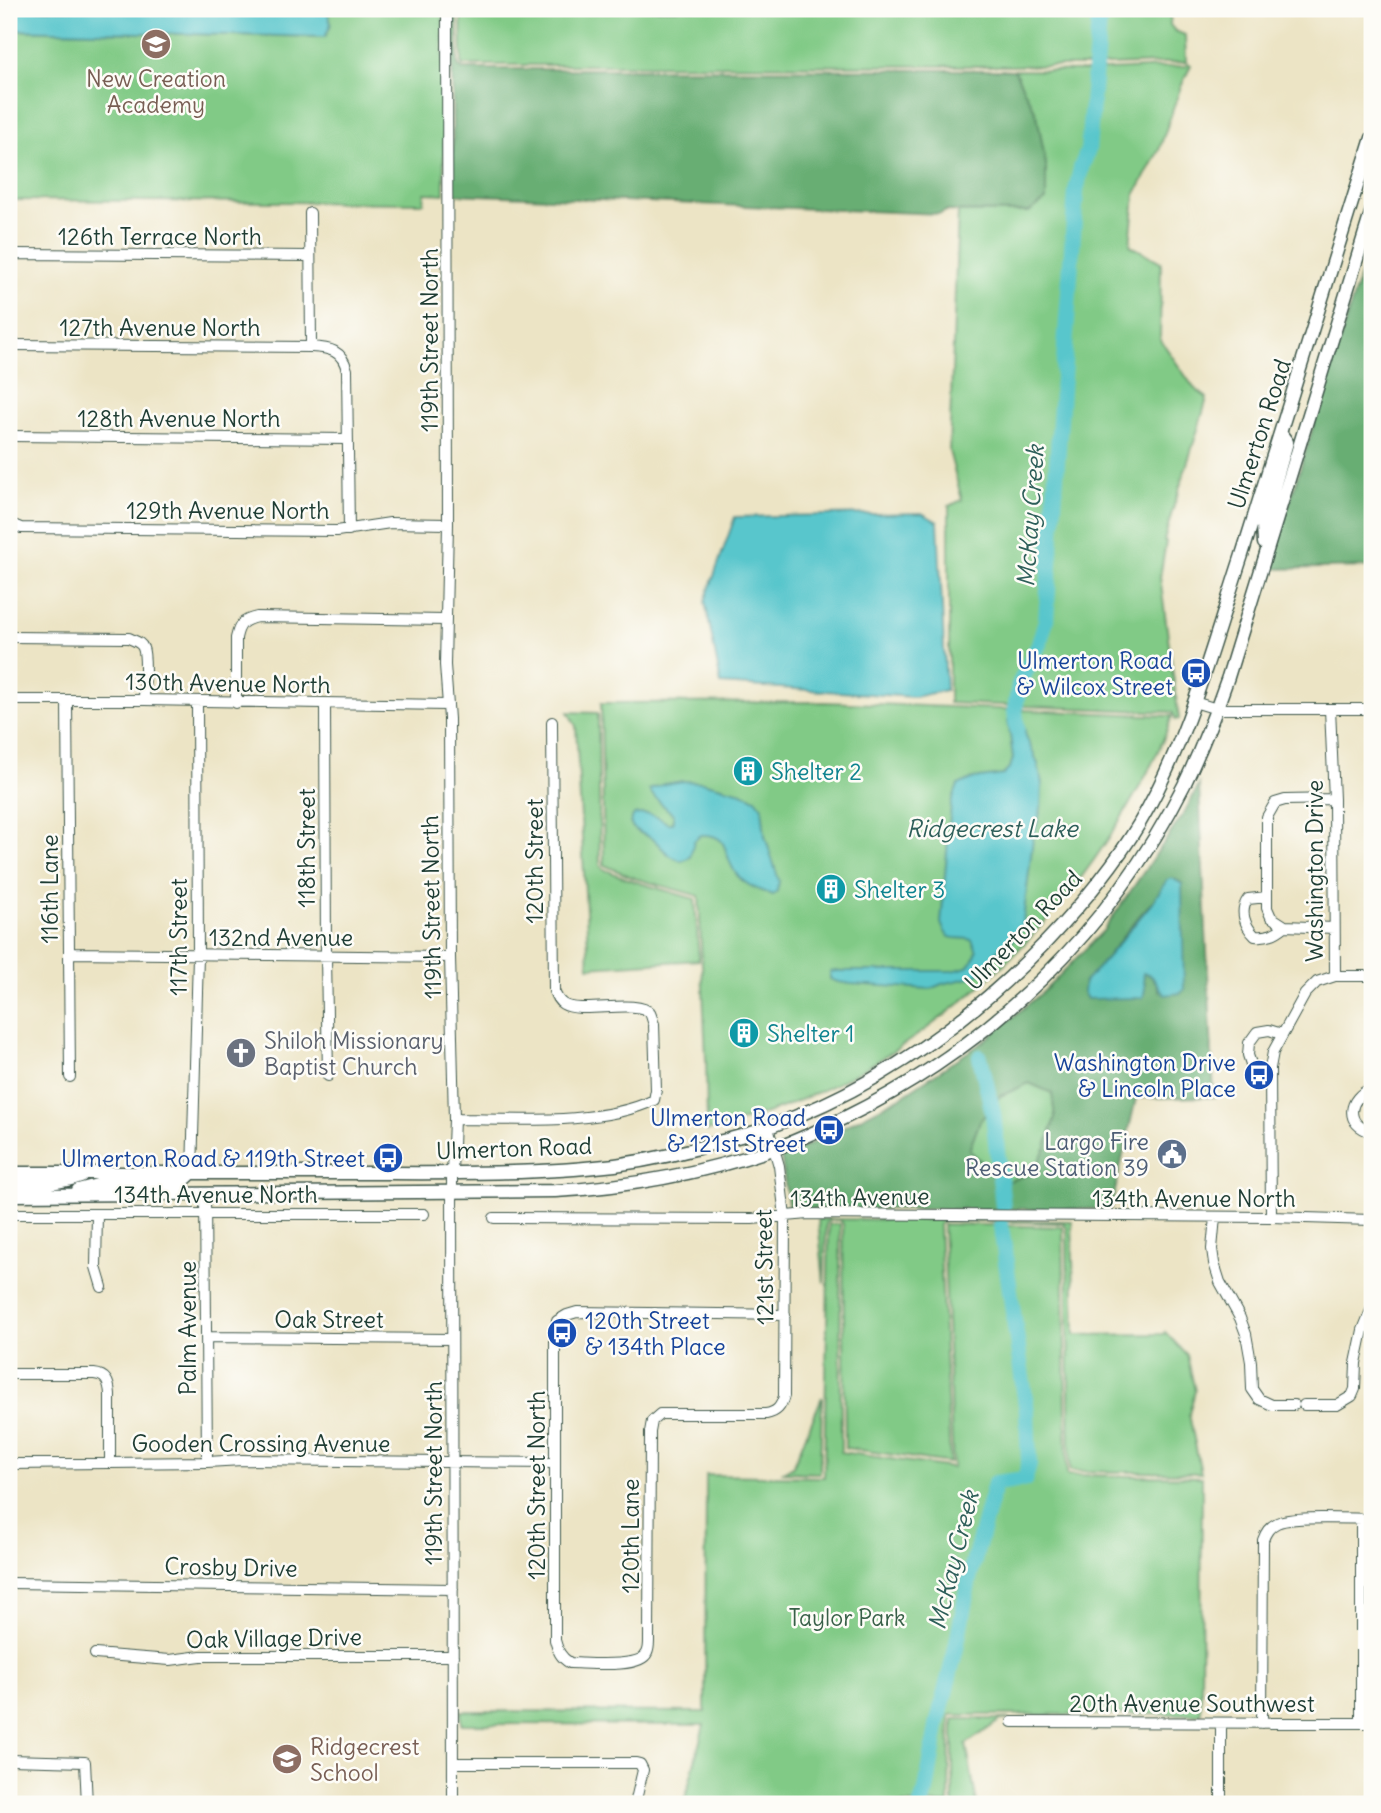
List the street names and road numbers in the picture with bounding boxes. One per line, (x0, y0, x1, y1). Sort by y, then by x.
street label: 126th Terrace North (58, 222, 262, 251)
street label: 119th Street North (415, 248, 444, 432)
street label: 127th Avenue North (59, 313, 261, 342)
street label: Ulmerton Road (1221, 355, 1297, 513)
street label: 128th Avenue North (77, 404, 281, 433)
street label: 129th Avenue North (126, 496, 330, 525)
street label: 130th Avenue North (125, 667, 331, 699)
street label: Washington Drive (1300, 780, 1329, 962)
street label: 118th Street (292, 788, 321, 908)
street label: 120th Street (520, 798, 549, 923)
street label: 119th Street North (415, 815, 447, 999)
street label: 116th Lane (35, 834, 64, 944)
street label: Ulmerton Road (958, 864, 1088, 996)
street label: 117th Street (164, 878, 193, 996)
street label: 132nd Avenue (209, 923, 353, 952)
street label: Ulmerton Road (436, 1131, 592, 1165)
street label: 134th Avenue North (114, 1180, 318, 1209)
street label: 134th Avenue (790, 1181, 930, 1213)
street label: 134th Avenue North (1092, 1184, 1296, 1213)
street label: 121st Street (748, 1209, 780, 1325)
street label: Palm Avenue (173, 1261, 202, 1395)
street label: Oak Street (274, 1305, 384, 1334)
street label: 119th Street North (419, 1381, 448, 1565)
street label: 120th Street North (522, 1390, 551, 1580)
street label: Gooden Crossing Avenue (132, 1429, 390, 1458)
street label: 120th Lane (616, 1479, 645, 1593)
street label: Crosby Drive (164, 1551, 298, 1583)
street label: Oak Village Drive (186, 1622, 362, 1654)
street label: 20th Avenue Southwest (1069, 1689, 1315, 1718)

